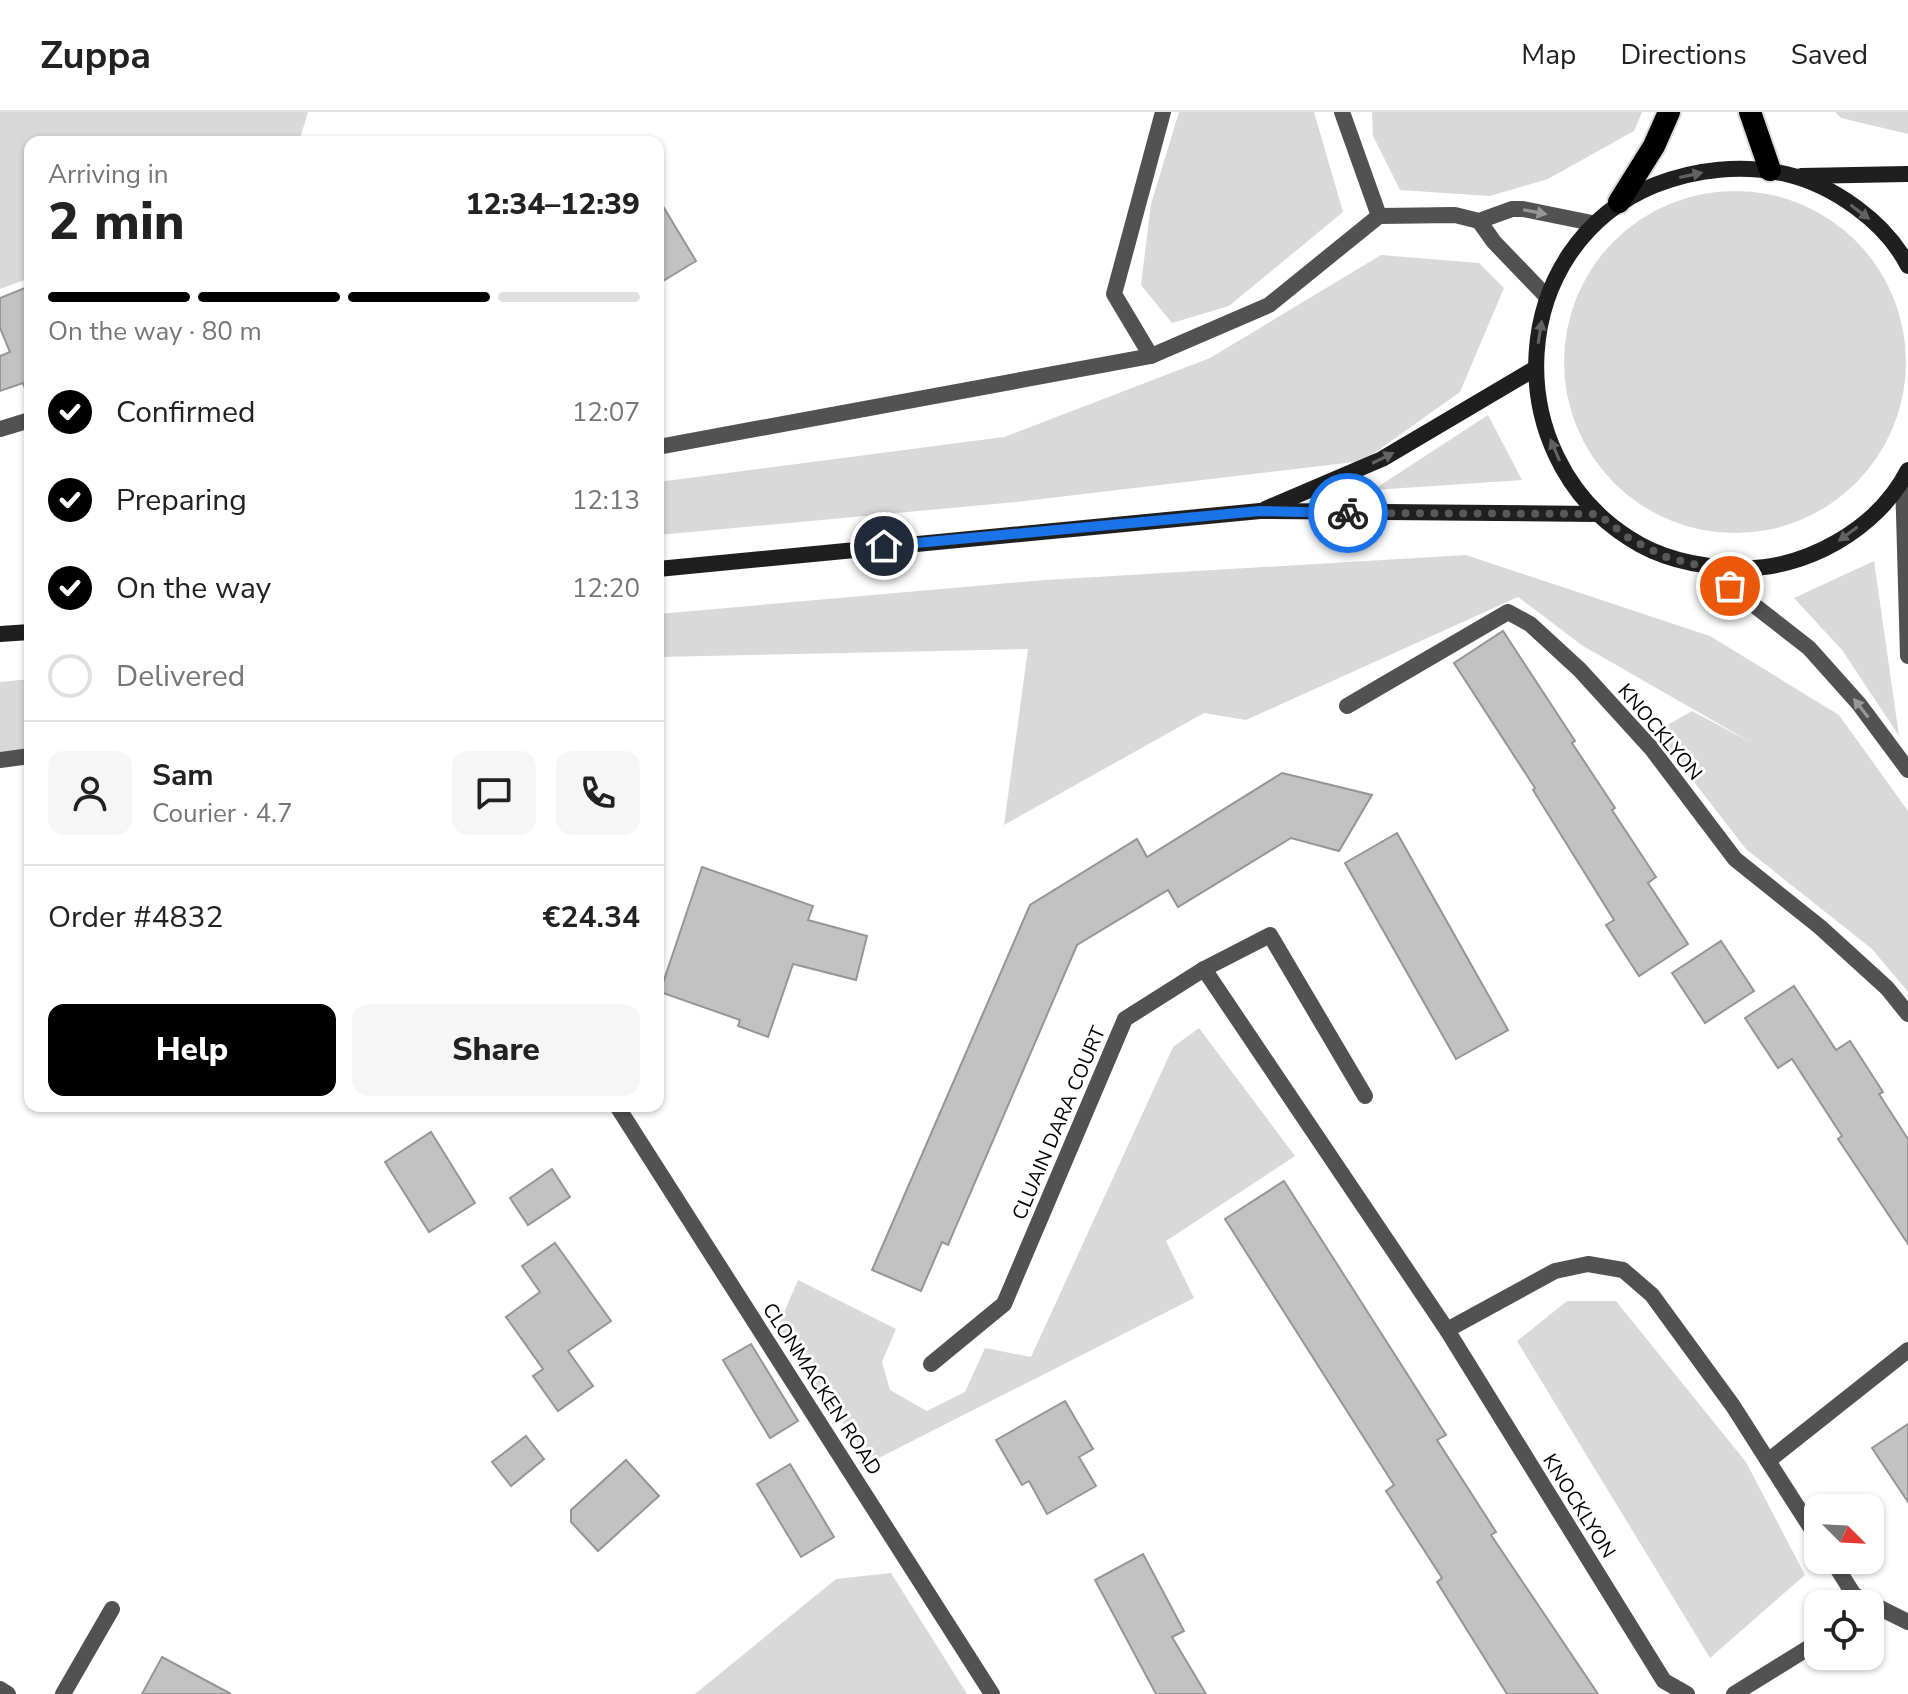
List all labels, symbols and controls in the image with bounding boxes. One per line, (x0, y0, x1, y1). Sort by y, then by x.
text: Zuppa (40, 30, 151, 81)
text: Map (1521, 36, 1576, 74)
text: Directions (1620, 36, 1747, 74)
text: Saved (1791, 36, 1868, 74)
text: Arriving in (48, 157, 169, 192)
one-way arrow (1679, 168, 1704, 181)
text: 12:34–12:39 (465, 184, 640, 225)
text: 2 min (48, 186, 185, 257)
one-way arrow (1849, 203, 1870, 219)
one-way arrow (1523, 206, 1548, 218)
text: On the way · 80 m (48, 314, 262, 349)
one-way arrow (1534, 319, 1547, 344)
icon: check (48, 390, 92, 434)
text: Confirmed (116, 392, 256, 433)
text: 12:07 (572, 395, 640, 430)
one-way arrow (1548, 438, 1561, 462)
one-way arrow (1372, 451, 1395, 465)
courier (1308, 473, 1388, 553)
icon: check (48, 478, 92, 522)
text: Preparing (116, 480, 247, 521)
text: 12:13 (572, 483, 640, 518)
icon: bike (1326, 491, 1370, 535)
pin (850, 512, 918, 580)
icon: home (862, 524, 906, 568)
one-way arrow (1838, 525, 1858, 541)
pin (1696, 552, 1764, 620)
icon: bag (1708, 564, 1752, 608)
icon: check (48, 566, 92, 610)
text: On the way (116, 568, 271, 609)
text: 12:20 (572, 571, 640, 606)
text: Delivered (116, 656, 245, 697)
street label: KNOCKLYON (1612, 678, 1708, 786)
one-way arrow (1854, 698, 1870, 718)
button: person (48, 751, 132, 835)
button: chat (452, 751, 536, 835)
button: phone (556, 751, 640, 835)
text: Sam (152, 755, 214, 796)
text: Courier · 4.7 (152, 796, 293, 831)
text: Order #4832 (48, 897, 223, 938)
text: €24.34 (543, 897, 640, 938)
button: Help (48, 1004, 336, 1096)
button: Share (352, 1004, 640, 1096)
street label: CLUAIN DARA COURT (1006, 1022, 1112, 1224)
street label: CLONMACKEN ROAD (756, 1298, 888, 1480)
street label: KNOCKLYON (1536, 1449, 1622, 1563)
north arrow (1804, 1494, 1884, 1574)
map controls (1804, 1494, 1884, 1670)
button: locate (1804, 1590, 1884, 1670)

